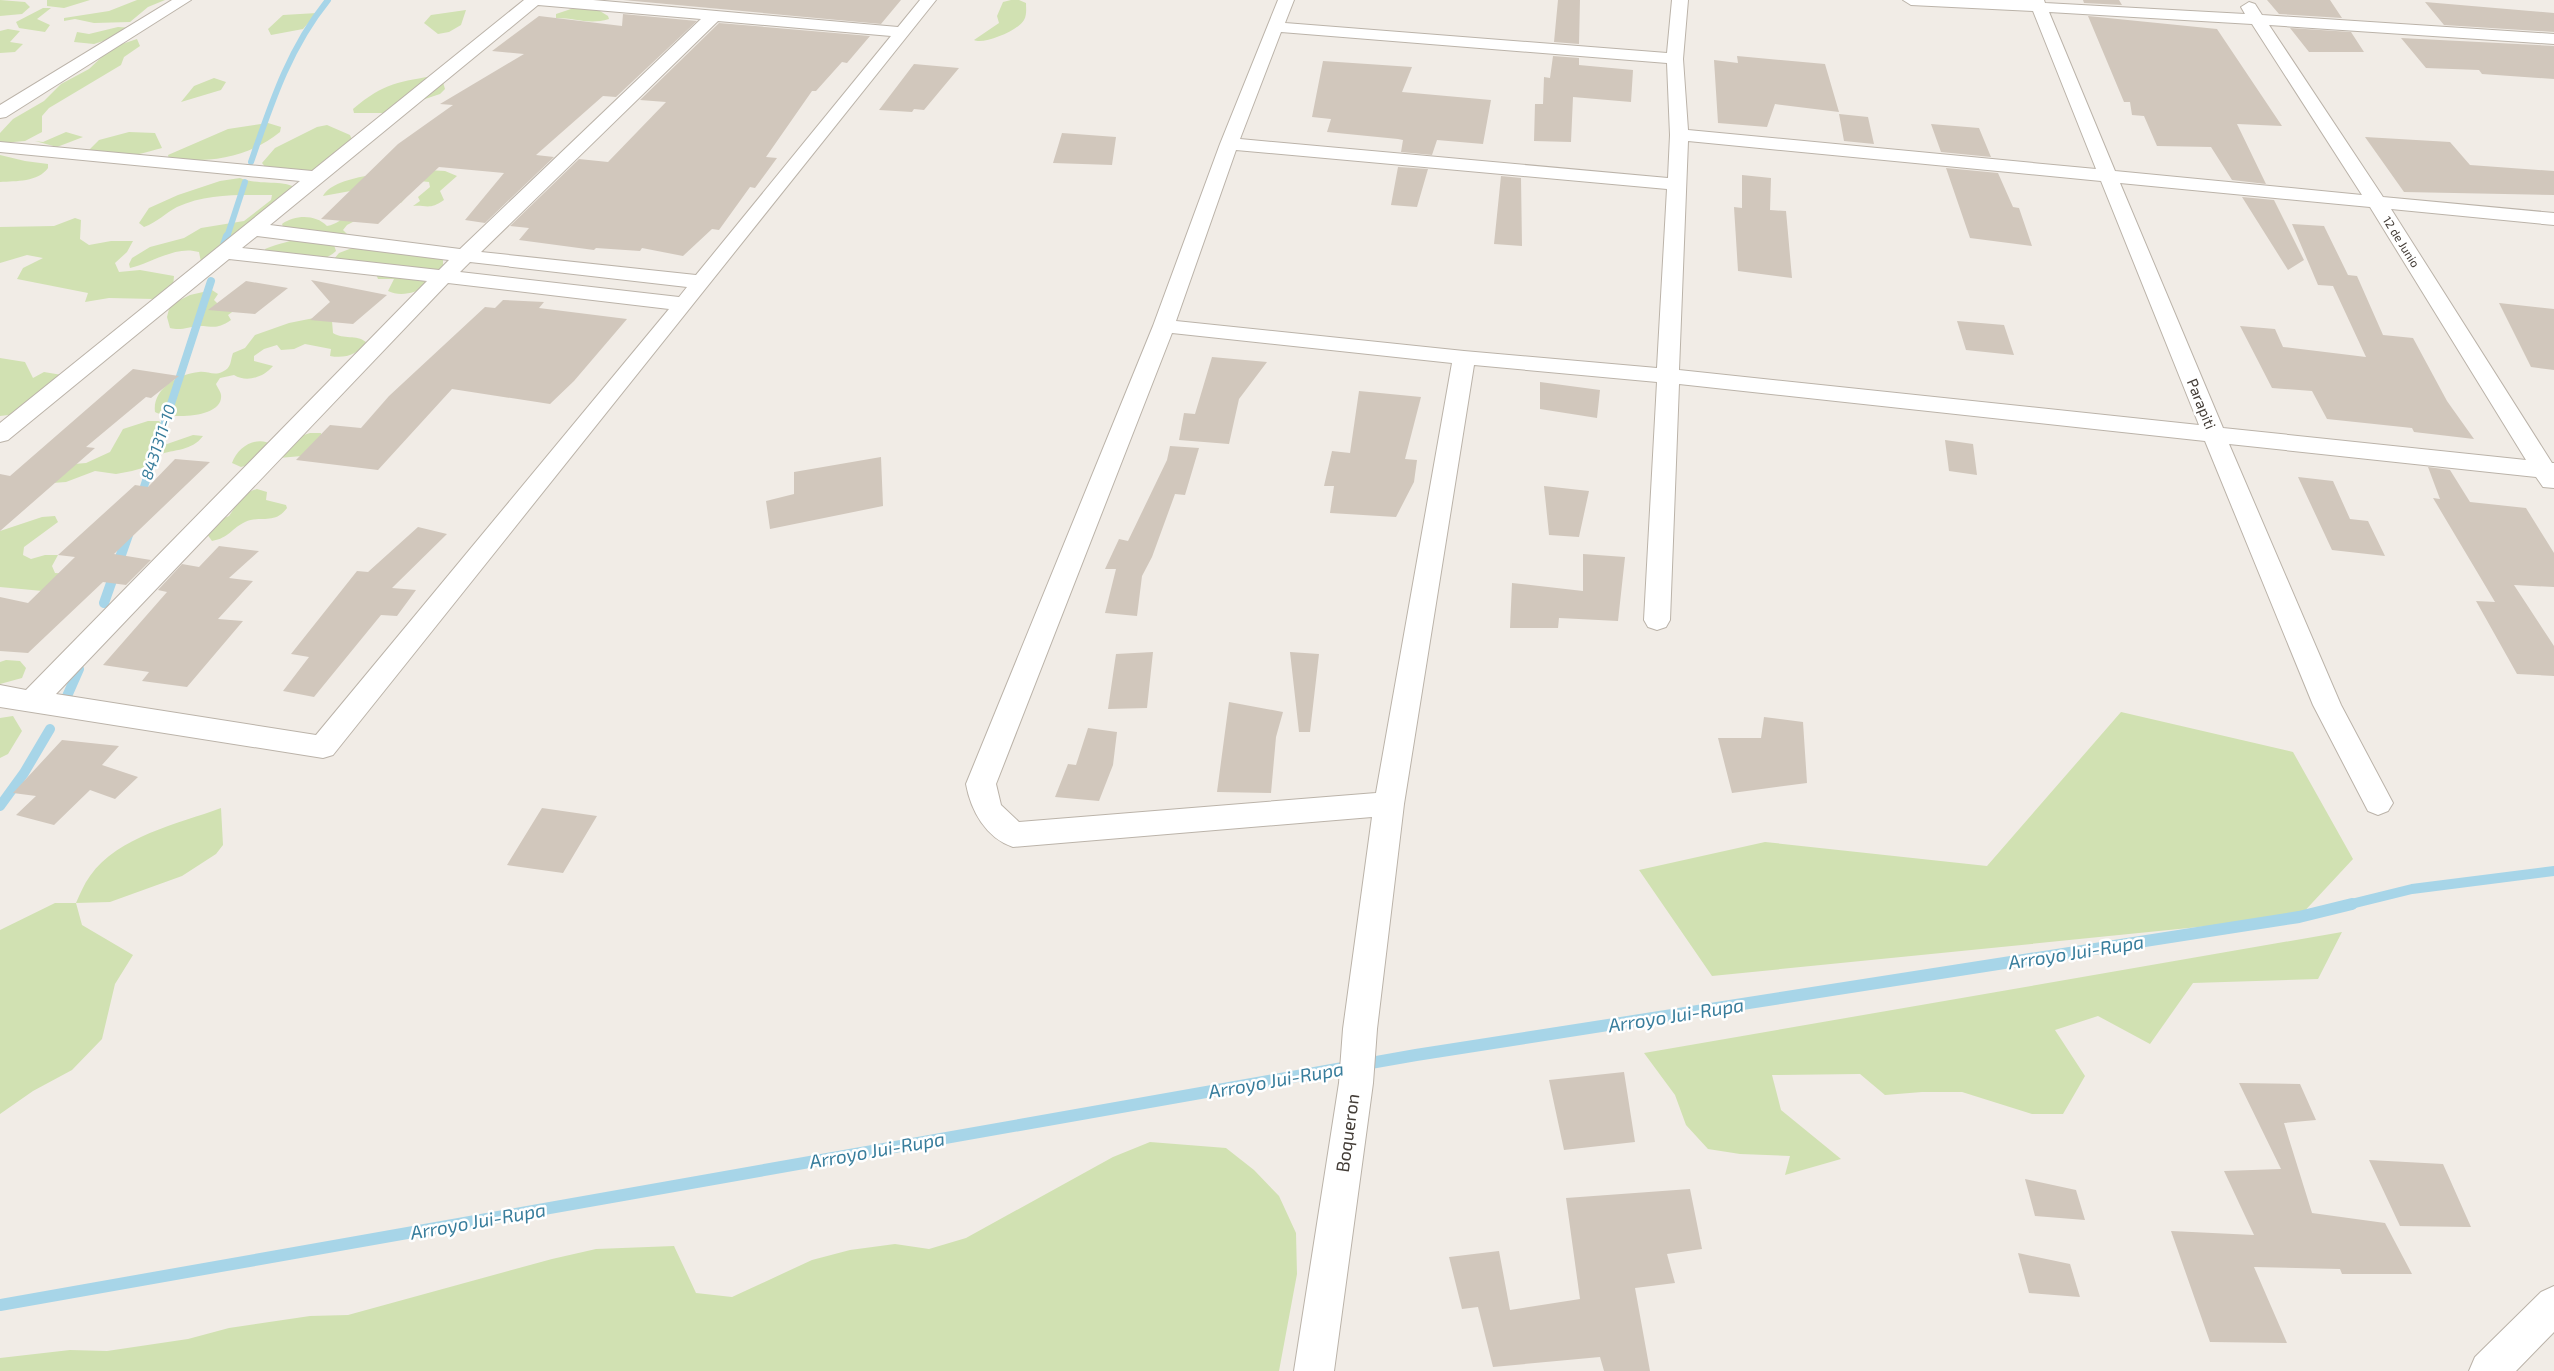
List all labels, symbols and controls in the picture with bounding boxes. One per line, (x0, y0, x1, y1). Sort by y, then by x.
street label: 12 de Junio (2381, 213, 2423, 270)
street label: Parapiti (2184, 376, 2220, 432)
water label: 8431311-10 (136, 402, 179, 482)
water label: Arroyo Jui-Rupa (2006, 929, 2145, 975)
water label: Arroyo Jui-Rupa (1606, 992, 1745, 1038)
water label: Arroyo Jui-Rupa (1206, 1056, 1345, 1104)
street label: Boqueron (1331, 1092, 1363, 1174)
water label: Arroyo Jui-Rupa (807, 1126, 946, 1174)
water label: Arroyo Jui-Rupa (408, 1197, 547, 1245)

